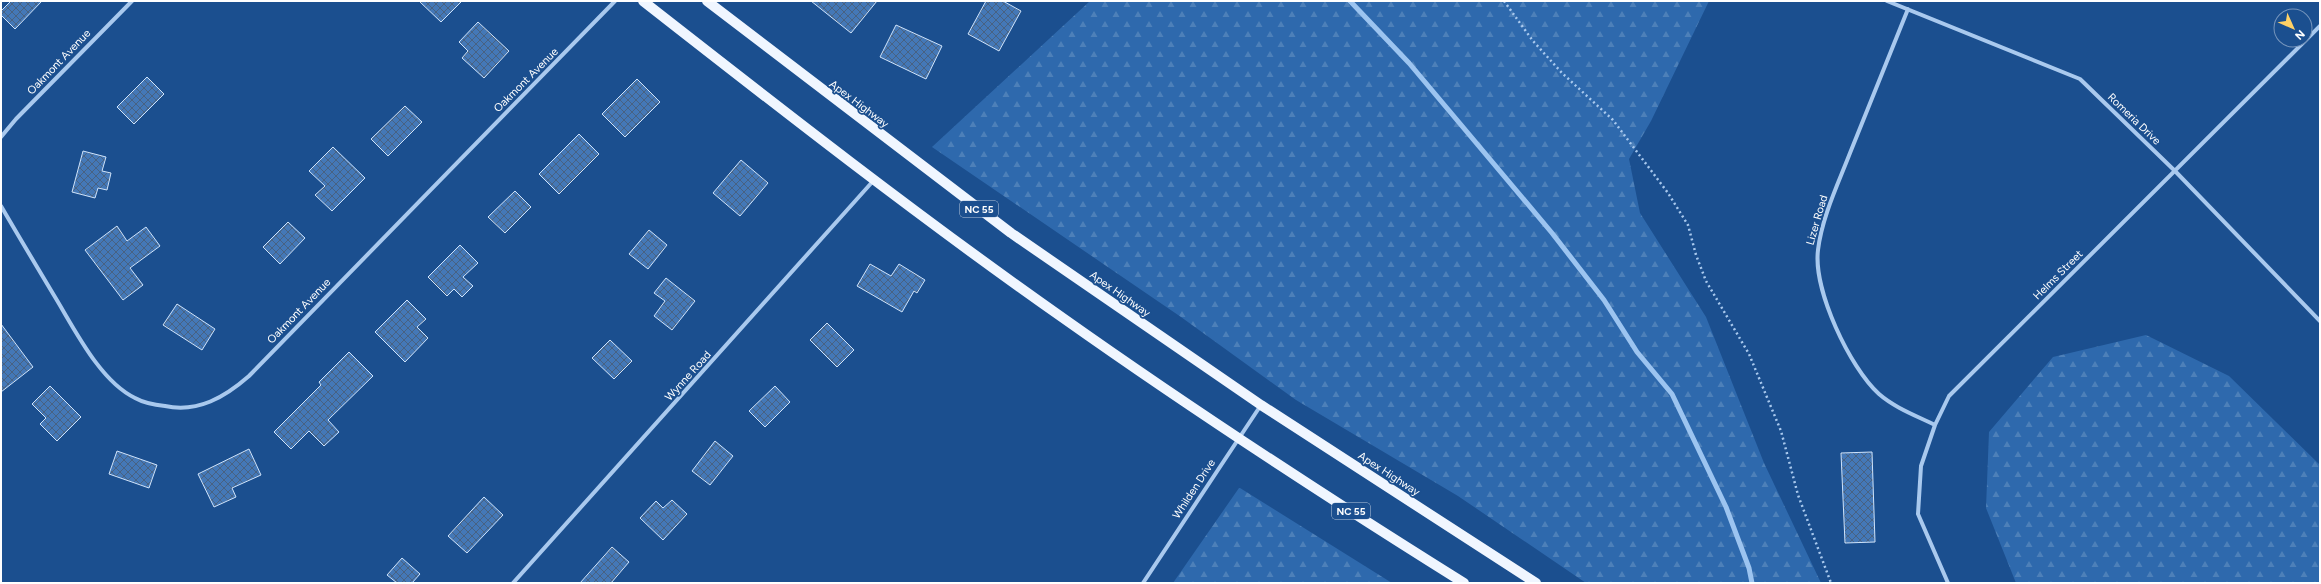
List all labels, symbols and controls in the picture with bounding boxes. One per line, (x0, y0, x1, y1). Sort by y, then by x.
north arrow (2273, 8, 2313, 48)
street label: Oakmont Avenue (25, 27, 93, 97)
text: N (2292, 27, 2307, 42)
street label: Oakmont Avenue (491, 45, 561, 115)
street label: Apex Highway (827, 77, 891, 131)
street label: Romeria Drive (2105, 90, 2163, 148)
street label: Lizer Road (1804, 193, 1830, 247)
road number: NC 55 (960, 201, 998, 217)
street label: Helms Street (2031, 248, 2085, 302)
street label: Apex Highway (1087, 268, 1153, 320)
street label: Oakmont Avenue (265, 276, 333, 346)
street label: Wynne Road (662, 348, 714, 404)
street label: Apex Highway (1356, 449, 1422, 499)
street label: Whilden Drive (1170, 457, 1218, 521)
road number: NC 55 (1332, 503, 1370, 519)

